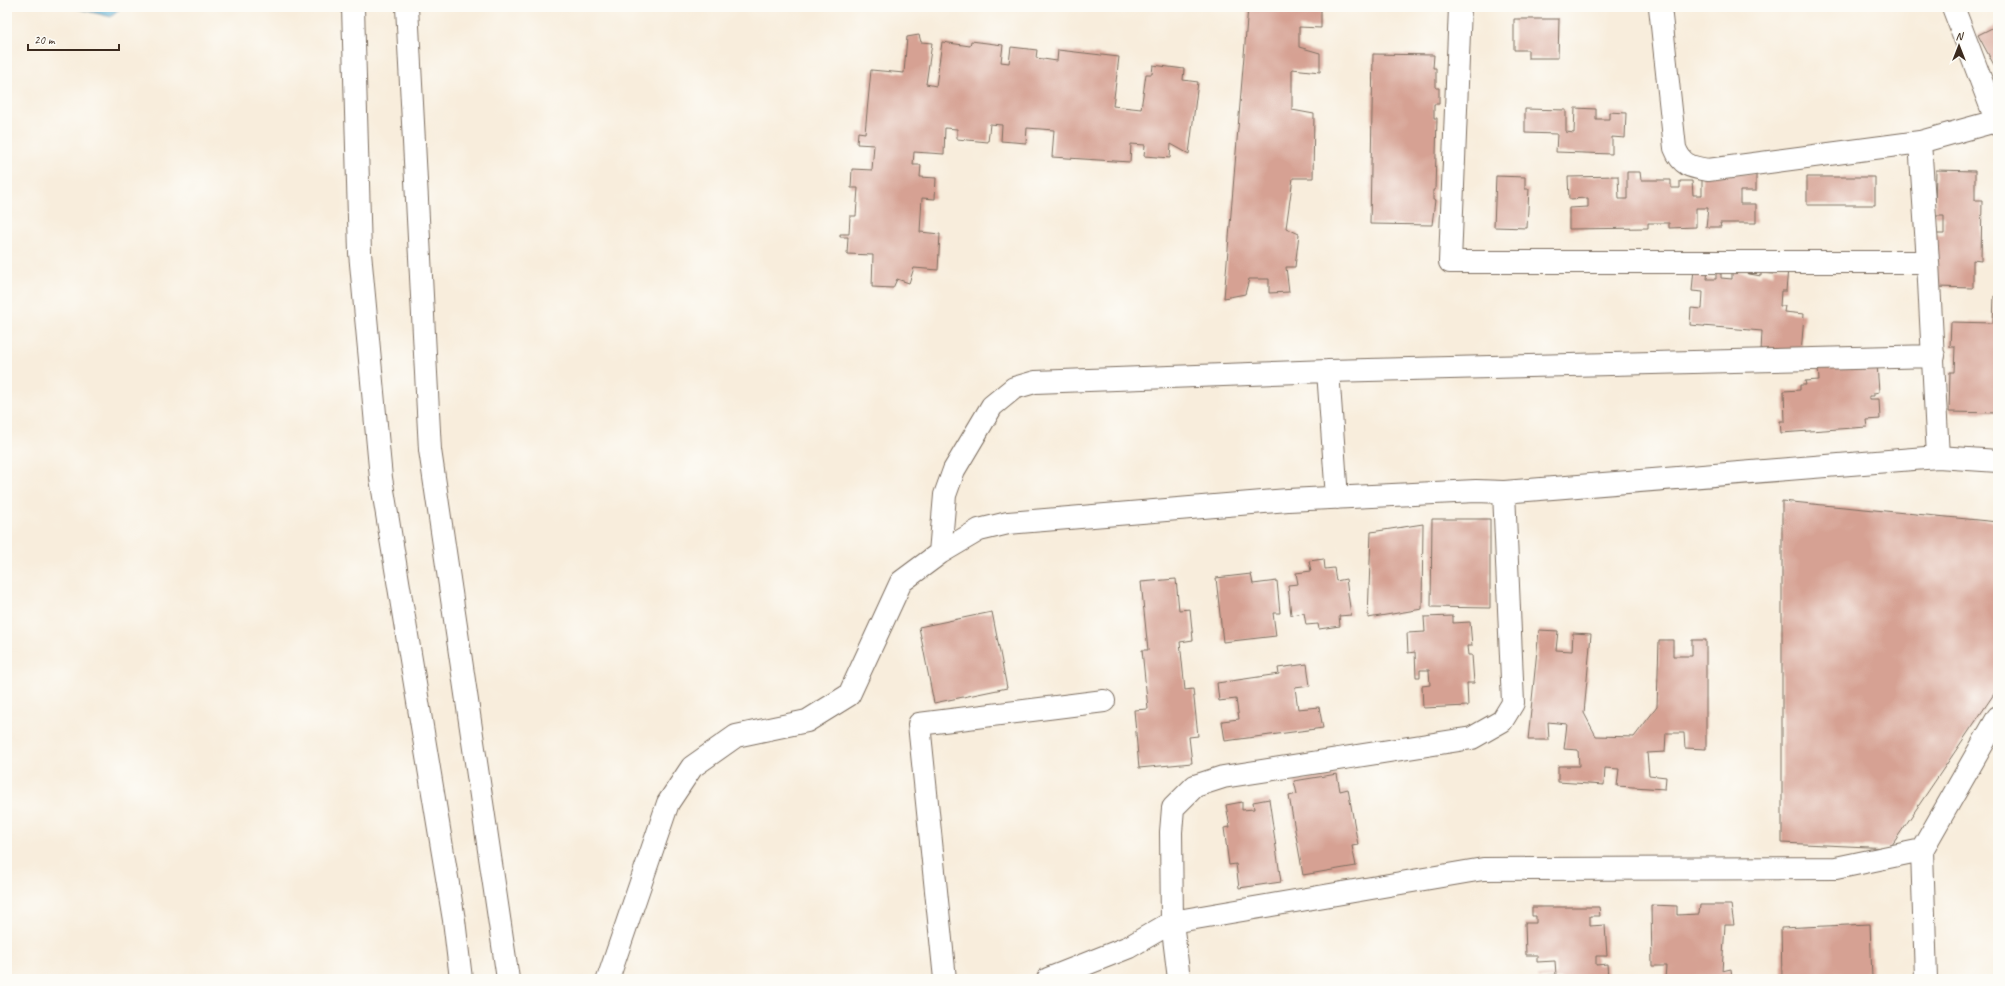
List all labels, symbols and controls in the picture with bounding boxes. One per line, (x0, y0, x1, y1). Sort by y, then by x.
scale bar (28, 26, 119, 52)
north arrow (1939, 26, 1979, 66)
text: N (1956, 29, 1965, 43)
text: 20 m (34, 32, 56, 48)

